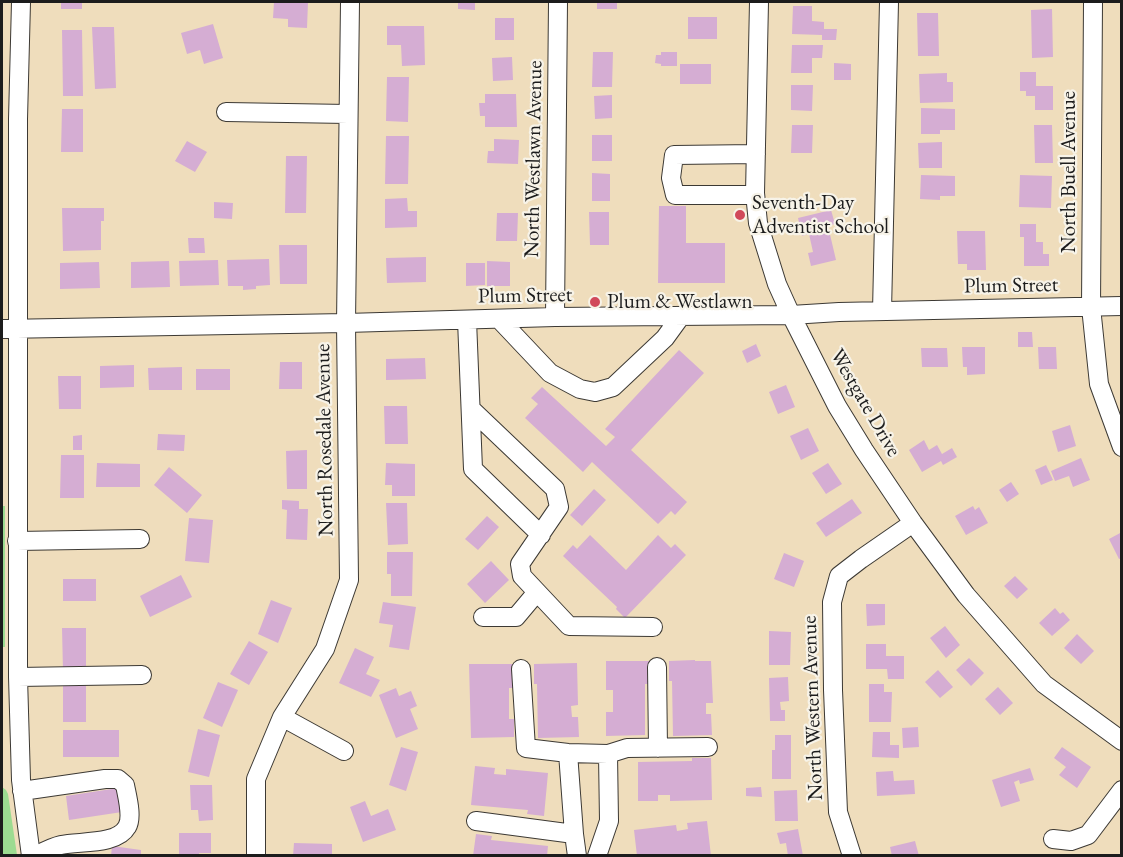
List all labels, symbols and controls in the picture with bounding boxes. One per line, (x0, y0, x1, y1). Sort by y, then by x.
street label: North Westlawn Avenue (520, 60, 548, 258)
street label: North Buell Avenue (1056, 91, 1082, 253)
place label: Seventh-Day Adventist School (752, 190, 889, 240)
marker: Seventh-Day Adventist School (733, 208, 747, 222)
street label: Plum Street (964, 273, 1058, 299)
street label: Plum Street (478, 283, 572, 309)
place label: Plum & Westlawn (607, 289, 752, 315)
marker: Plum & Westlawn (588, 295, 602, 309)
street label: North Rosedale Avenue (311, 344, 339, 536)
street label: Westgate Drive (824, 345, 906, 461)
street label: North Western Avenue (797, 615, 829, 801)

